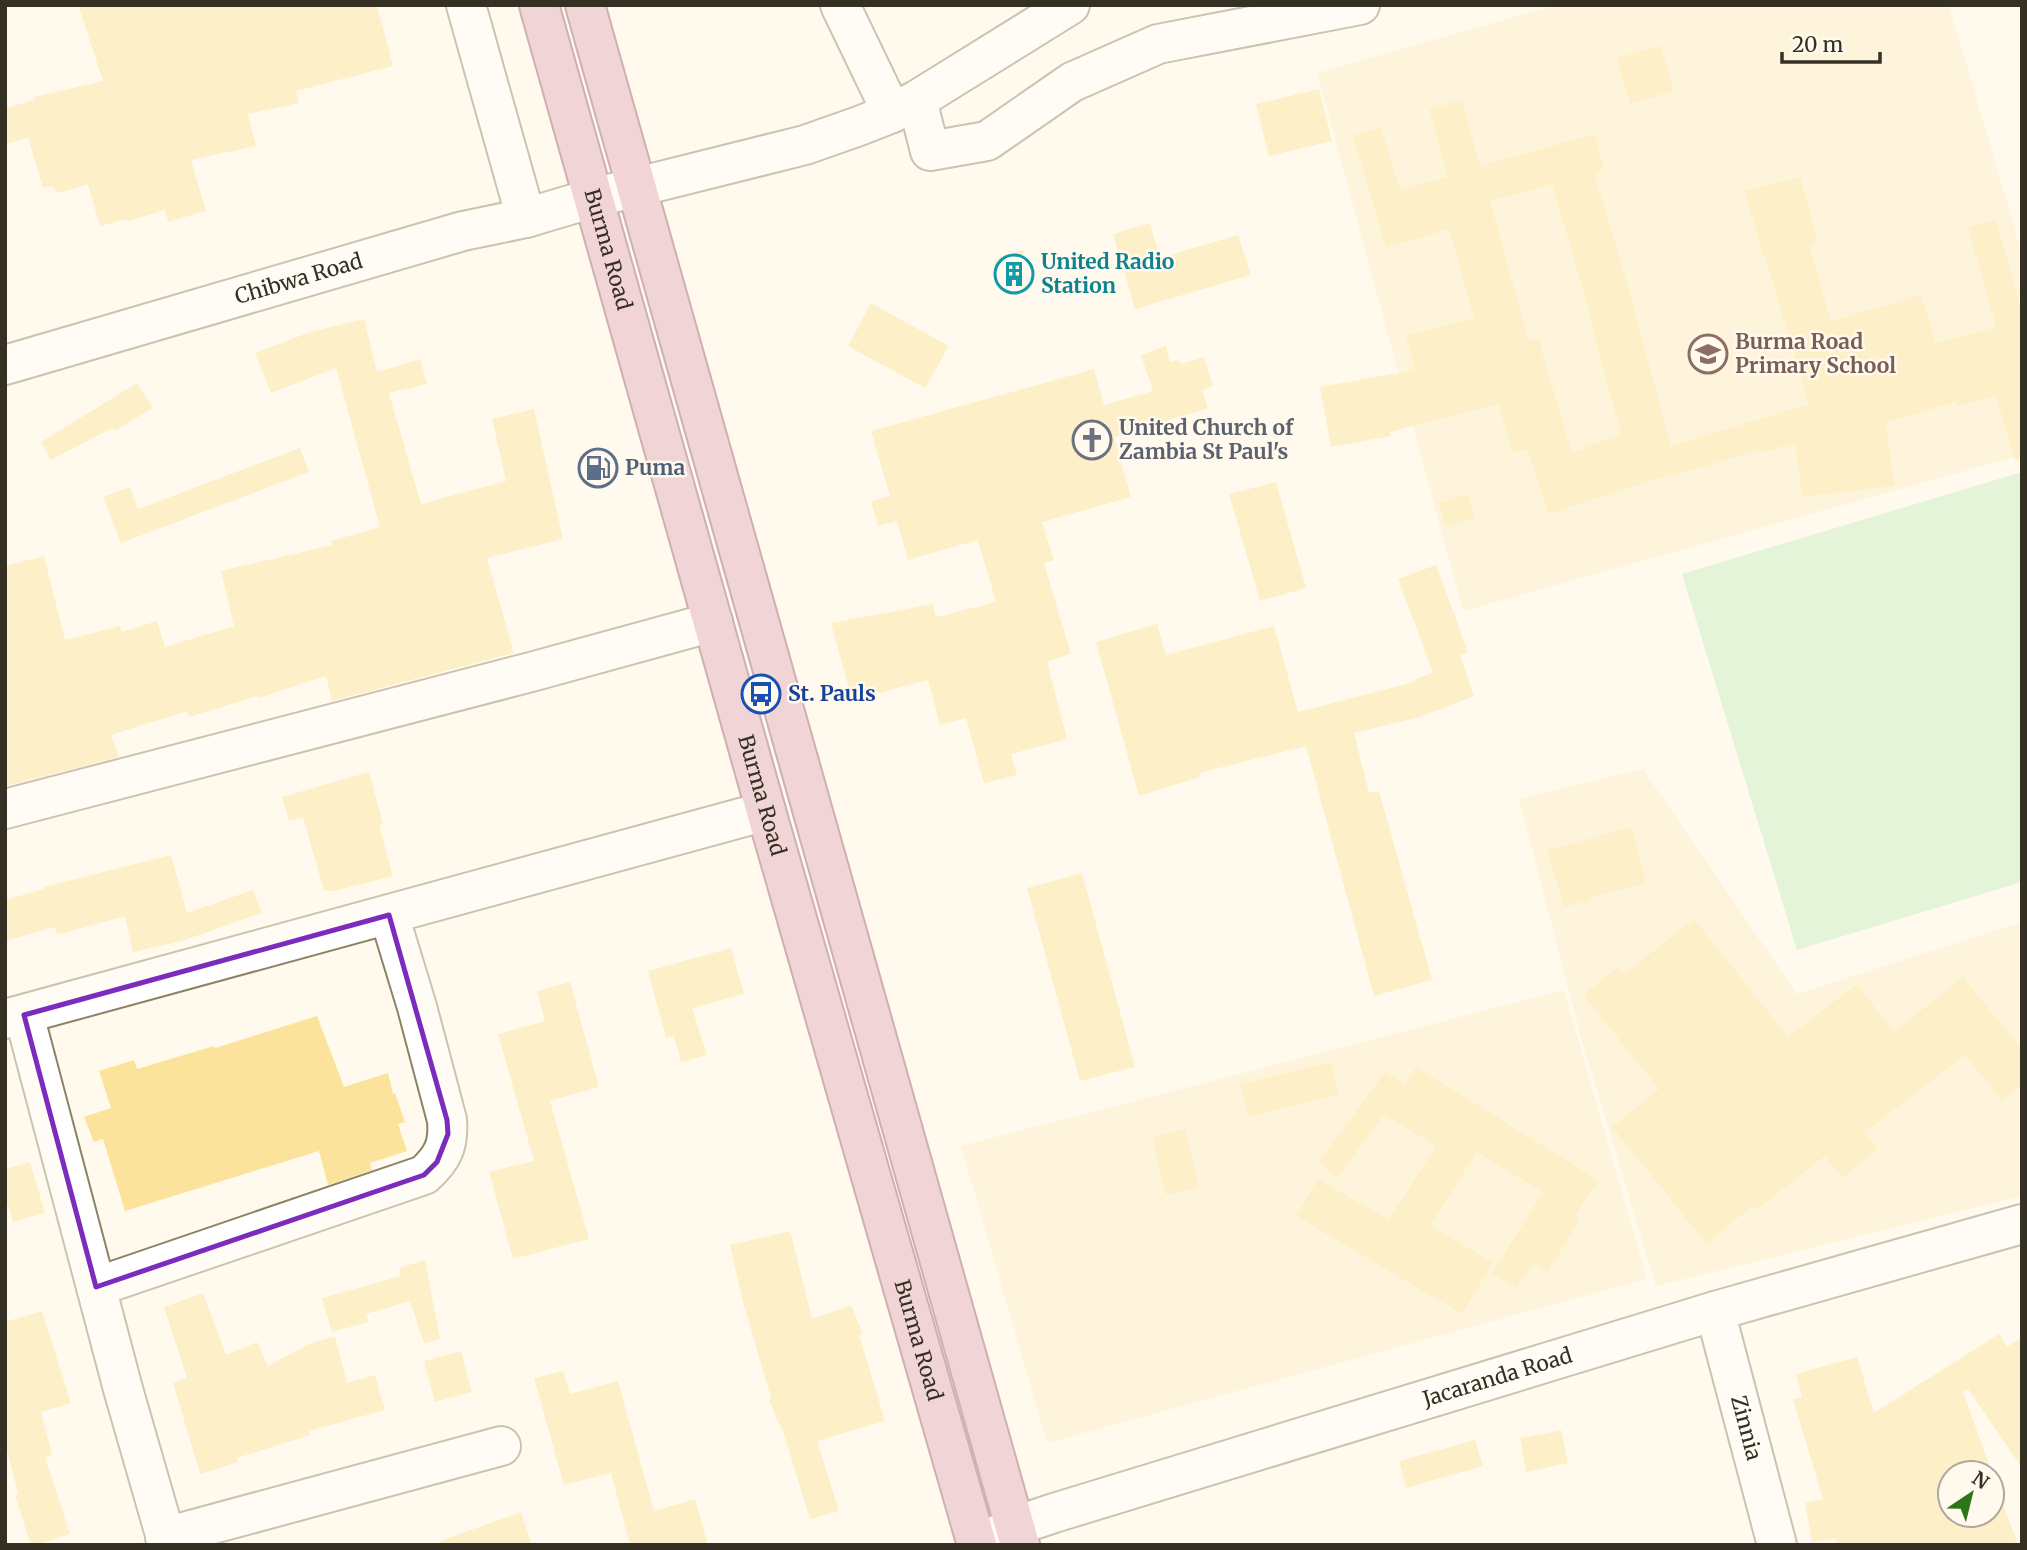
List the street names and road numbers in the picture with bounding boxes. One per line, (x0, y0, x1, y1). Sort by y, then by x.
street label: Burma Road (578, 186, 638, 313)
street label: Chibwa Road (232, 247, 366, 310)
street label: Burma Road (732, 731, 792, 859)
street label: Burma Road (888, 1276, 949, 1404)
street label: Jacaranda Road (1418, 1341, 1576, 1413)
street label: Zinnia (1725, 1392, 1768, 1463)

